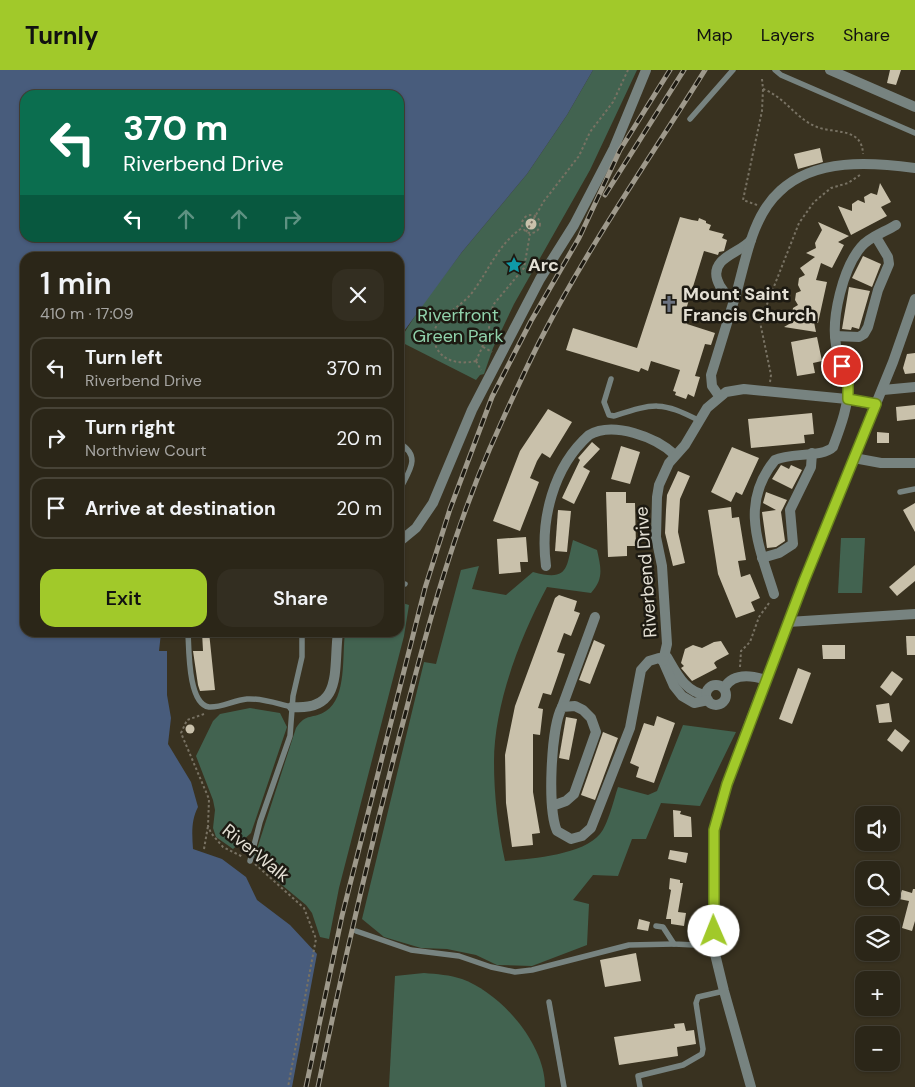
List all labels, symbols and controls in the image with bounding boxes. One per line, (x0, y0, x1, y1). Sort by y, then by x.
text: Turnly (25, 20, 98, 51)
text: Map (697, 23, 733, 47)
text: Layers (761, 23, 815, 47)
text: Share (843, 23, 890, 47)
text: 370 m (123, 105, 228, 151)
icon: left (40, 110, 105, 175)
text: Riverbend Drive (123, 149, 284, 178)
icon: left (119, 205, 147, 233)
icon: ahead (172, 205, 200, 233)
icon: ahead (225, 205, 253, 233)
icon: right (278, 205, 306, 233)
place label: Arc (528, 253, 559, 277)
place icon: Arc (504, 255, 524, 275)
text: 1 min (40, 264, 112, 303)
button: close (332, 269, 384, 321)
place label: Mount Saint Francis Church (683, 282, 816, 327)
church icon: Mount Saint Francis Church (659, 294, 679, 314)
text: 410 m · 17:09 (40, 303, 134, 324)
park label: Riverfront Green Park (412, 303, 504, 348)
text: Turn left (85, 345, 163, 370)
pin (821, 345, 863, 387)
icon: arrive (828, 352, 856, 380)
icon: left (42, 354, 70, 382)
text: 370 m (326, 356, 382, 381)
text: Riverbend Drive (85, 370, 202, 391)
text: Turn right (85, 415, 175, 440)
icon: right (42, 424, 70, 452)
text: 20 m (336, 426, 382, 451)
text: Northview Court (85, 440, 207, 461)
icon: arrive (42, 494, 70, 522)
text: Arrive at destination (85, 496, 276, 521)
text: 20 m (336, 496, 382, 521)
street label: Riverbend Drive (629, 506, 663, 638)
button: Exit (40, 569, 207, 627)
button: Share (217, 569, 384, 627)
map controls (855, 806, 900, 1071)
button: sound (855, 806, 900, 851)
street label: RiverWalk (217, 818, 295, 888)
button: search (855, 861, 900, 906)
position arrow (687, 904, 739, 956)
button: layers (855, 916, 900, 961)
button: + (855, 971, 900, 1016)
button: − (855, 1026, 900, 1071)

